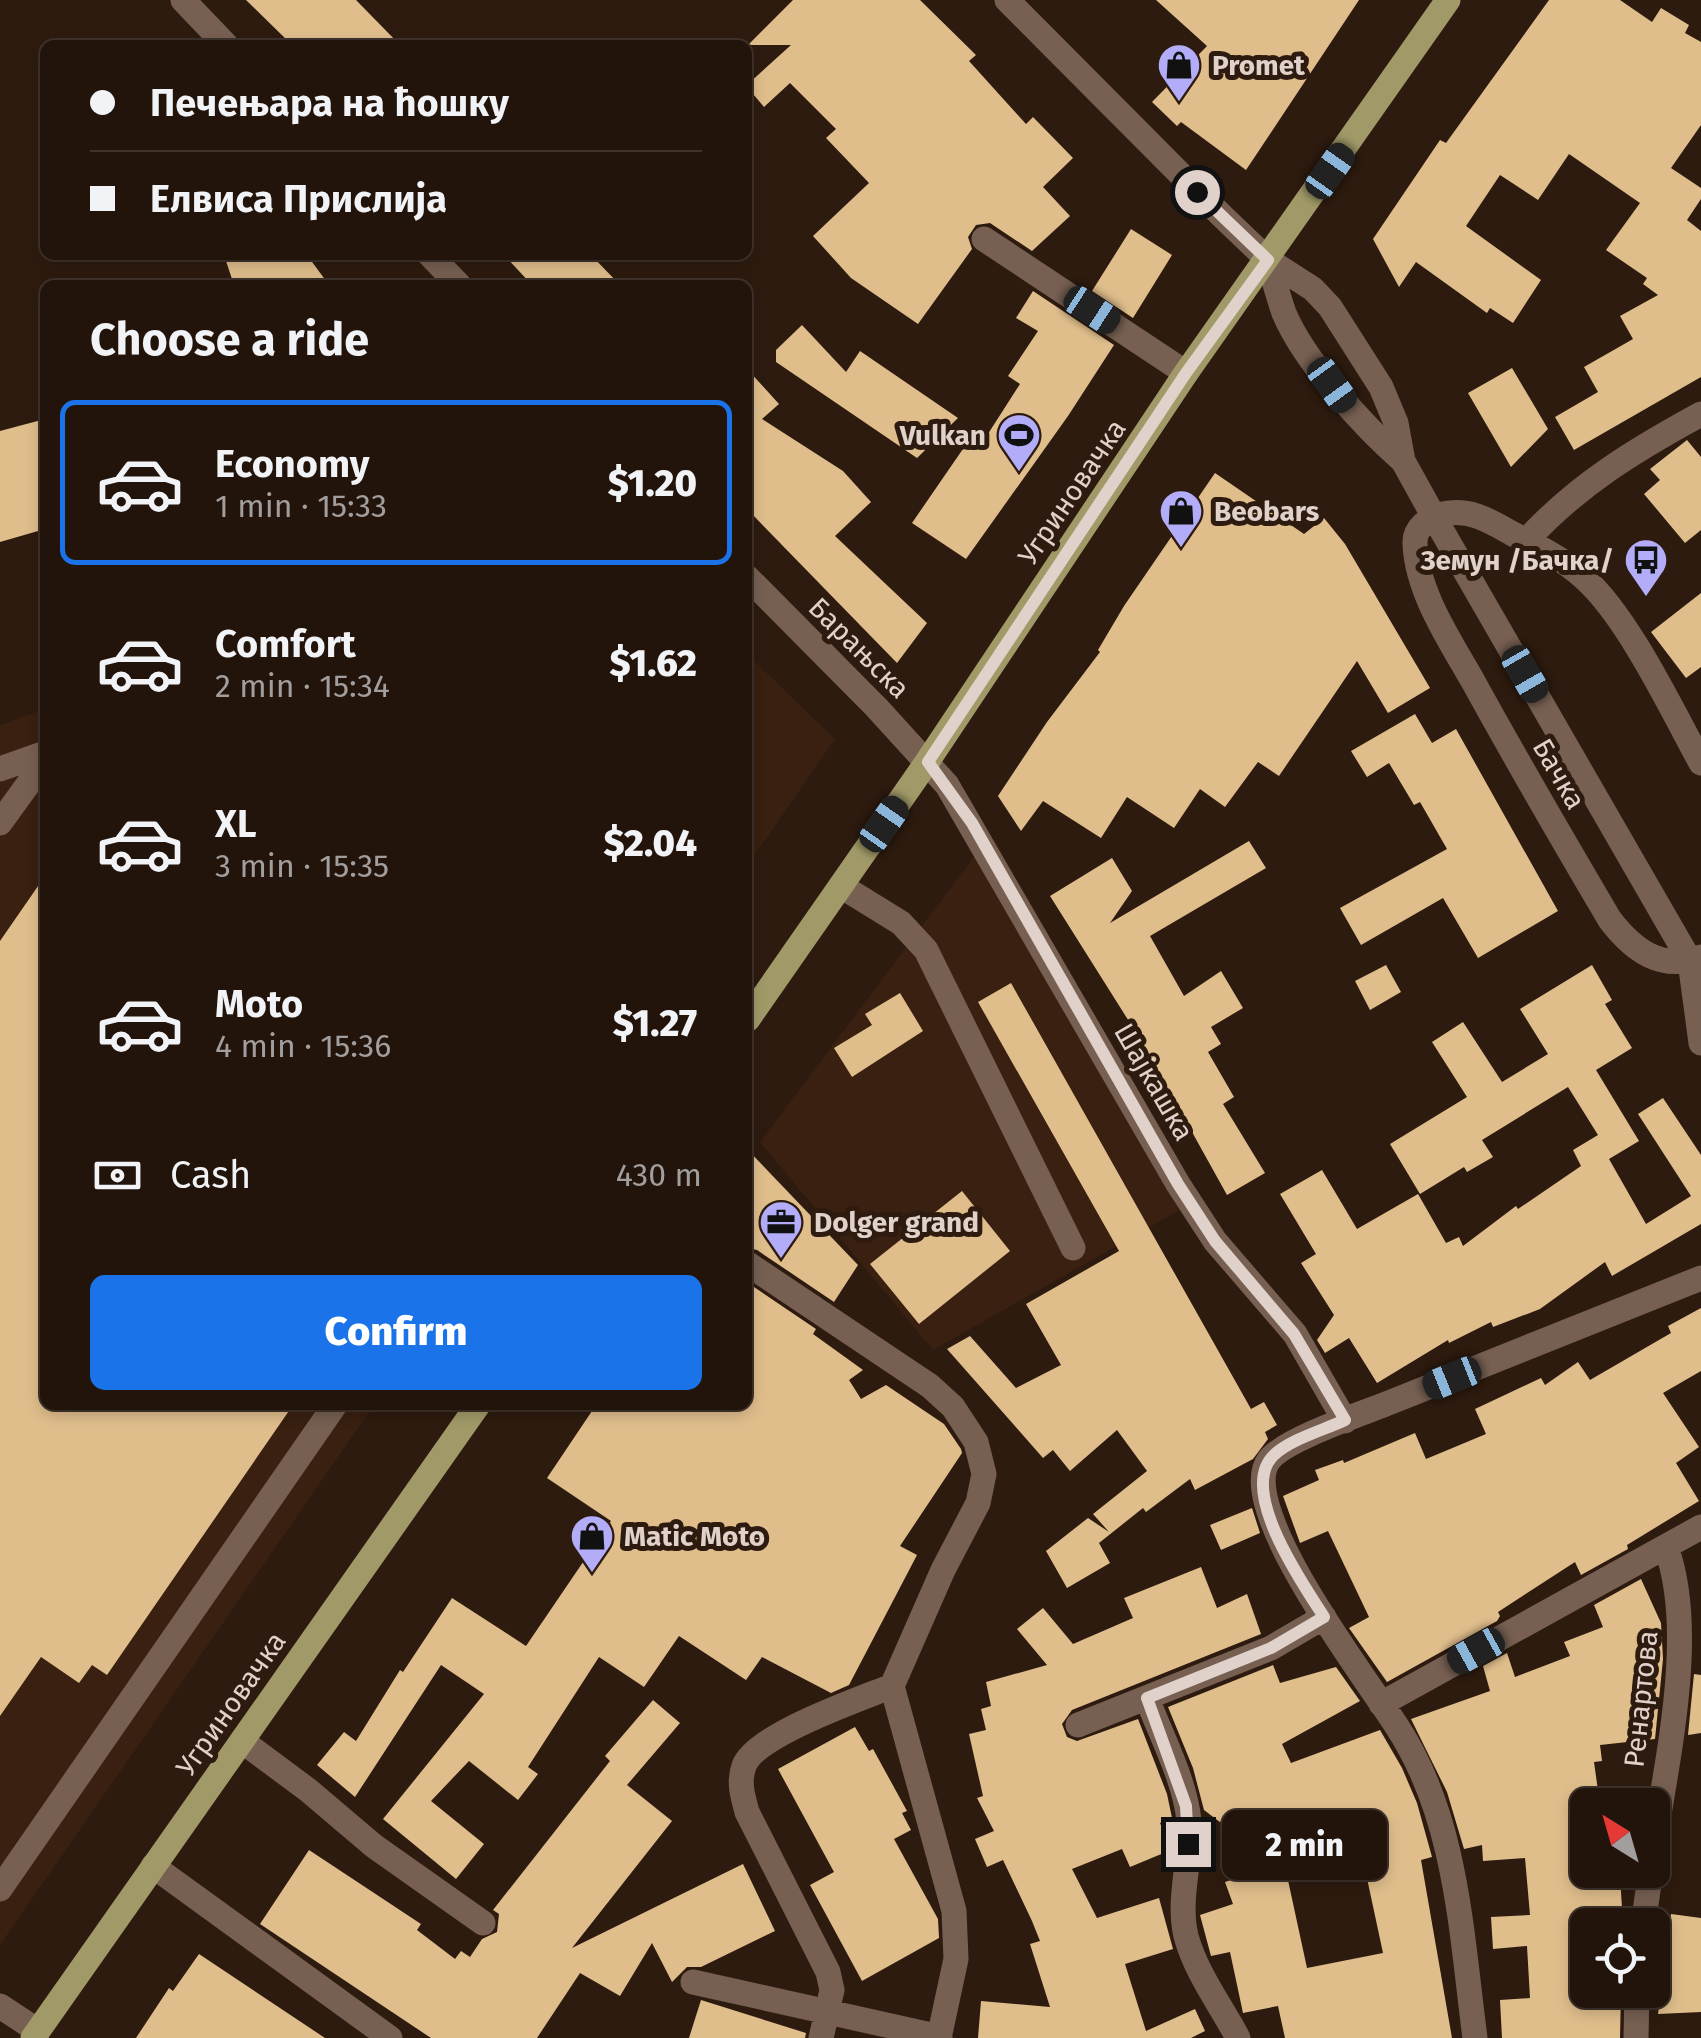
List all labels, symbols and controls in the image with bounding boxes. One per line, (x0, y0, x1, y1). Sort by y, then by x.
shop icon: Promet (1156, 42, 1202, 103)
place label: Promet (1212, 49, 1306, 82)
text: Печењара на ћошку (150, 80, 509, 126)
car (1301, 138, 1359, 204)
route start (1175, 170, 1220, 215)
text: Елвиса Прислија (150, 176, 447, 222)
car (1059, 281, 1125, 339)
text: Choose a ride (90, 313, 369, 367)
car (1302, 352, 1362, 418)
sports icon: Vulkan (996, 412, 1042, 473)
street label: Угриновачка (1011, 413, 1133, 571)
place label: Vulkan (899, 419, 986, 452)
icon: car (95, 438, 185, 528)
text: Economy (215, 441, 370, 487)
text: $1.20 (608, 460, 697, 506)
text: 1 min · 15:33 (215, 487, 387, 525)
shop icon: Beobars (1158, 488, 1204, 549)
place label: Beobars (1214, 495, 1319, 528)
bus stop icon: Земун /Бачка/ (1623, 537, 1669, 598)
place label: Земун /Бачка/ (1419, 544, 1614, 577)
street label: Барањска (802, 591, 916, 705)
icon: car (95, 618, 185, 708)
text: Comfort (215, 621, 356, 667)
text: $1.62 (610, 640, 697, 686)
car (1497, 641, 1553, 707)
text: 2 min · 15:34 (215, 667, 390, 705)
street label: Бачка (1526, 733, 1592, 815)
car (855, 791, 913, 857)
icon: car (95, 798, 185, 888)
text: XL (215, 801, 257, 847)
text: $2.04 (603, 820, 697, 866)
text: 3 min · 15:35 (215, 847, 389, 885)
icon: car (95, 978, 185, 1068)
text: Moto (215, 981, 303, 1027)
text: $1.27 (613, 1000, 697, 1046)
street label: Шајкашка (1107, 1018, 1201, 1146)
text: 4 min · 15:36 (215, 1027, 391, 1065)
icon: cash (90, 1148, 145, 1203)
text: Cash (170, 1152, 251, 1198)
text: 430 m (616, 1156, 702, 1194)
office icon: Dolger grand (758, 1199, 804, 1260)
place label: Dolger grand (814, 1206, 979, 1239)
button: Confirm (90, 1275, 702, 1390)
car (1419, 1353, 1485, 1403)
shop icon: Matic Moto (569, 1513, 615, 1574)
place label: Matic Moto (624, 1520, 765, 1553)
car (1442, 1623, 1510, 1679)
street label: Угриновачка (169, 1626, 293, 1782)
street label: Ренартова (1617, 1629, 1665, 1769)
north arrow (1570, 1788, 1670, 1888)
map controls (1570, 1788, 1670, 2008)
callout: 2 min (1223, 1809, 1388, 1879)
route end (1166, 1822, 1211, 1867)
text: 2 min (1265, 1826, 1344, 1864)
button: locate (1570, 1908, 1670, 2008)

